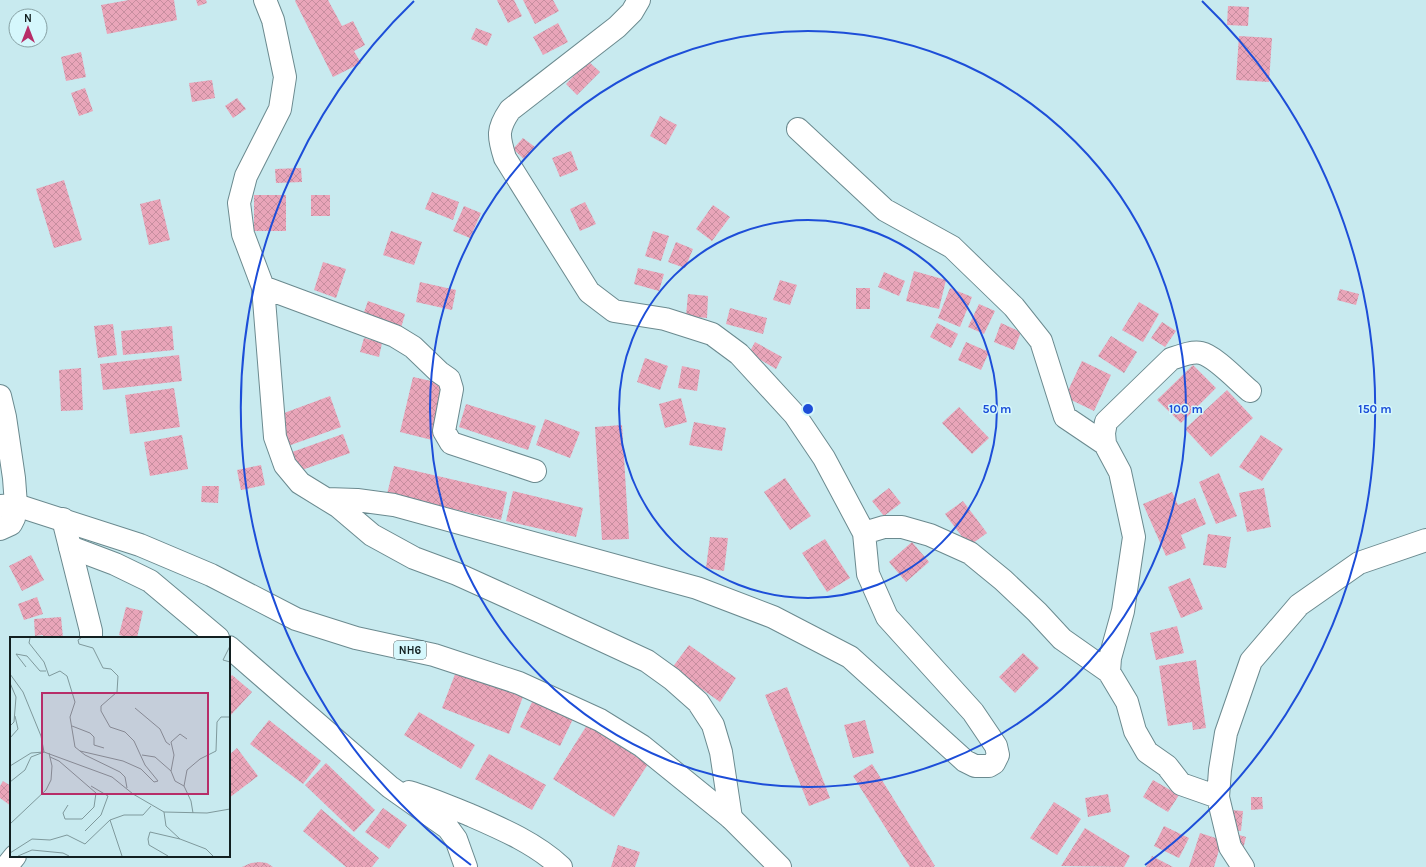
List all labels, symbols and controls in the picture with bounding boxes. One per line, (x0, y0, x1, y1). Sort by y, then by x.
north arrow (8, 8, 48, 48)
text: N (24, 12, 32, 25)
centre of rings (801, 402, 815, 416)
text: 50 m (983, 402, 1012, 416)
text: 100 m (1169, 402, 1203, 416)
text: 150 m (1358, 402, 1392, 416)
inset map (10, 637, 230, 857)
road number: NH6 (394, 641, 426, 659)

